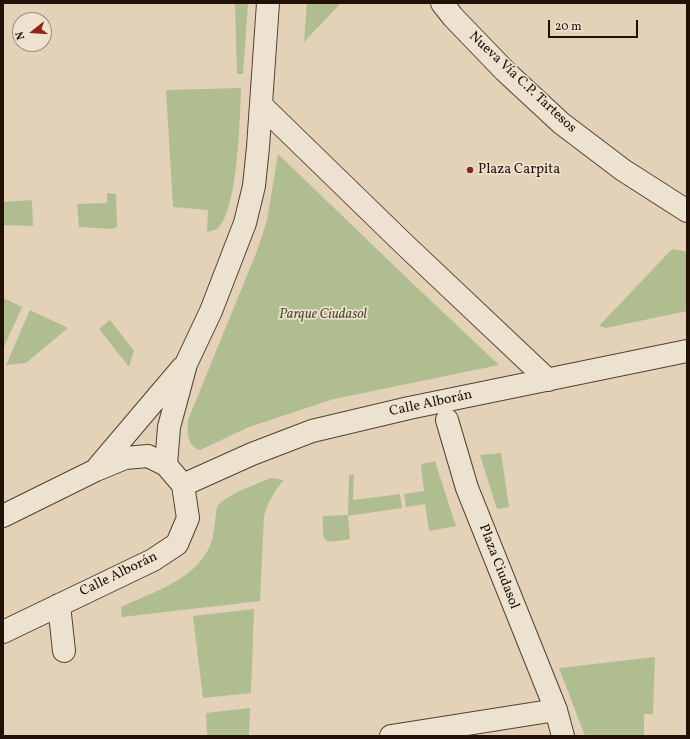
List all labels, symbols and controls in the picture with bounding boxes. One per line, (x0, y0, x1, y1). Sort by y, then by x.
north arrow (12, 12, 52, 52)
scale bar (550, 12, 640, 38)
text: 20 m (555, 19, 582, 35)
text: N (13, 29, 29, 41)
street label: Nueva Vía C.P. Tartesos (465, 29, 579, 137)
place label: Plaza Carpita (478, 162, 560, 178)
marker: Plaza Carpita (465, 165, 475, 175)
park label: Parque Ciudasol (279, 307, 367, 323)
street label: Calle Alborán (388, 387, 474, 421)
street label: Plaza Ciudasol (474, 522, 522, 612)
street label: Calle Alborán (77, 549, 161, 601)

